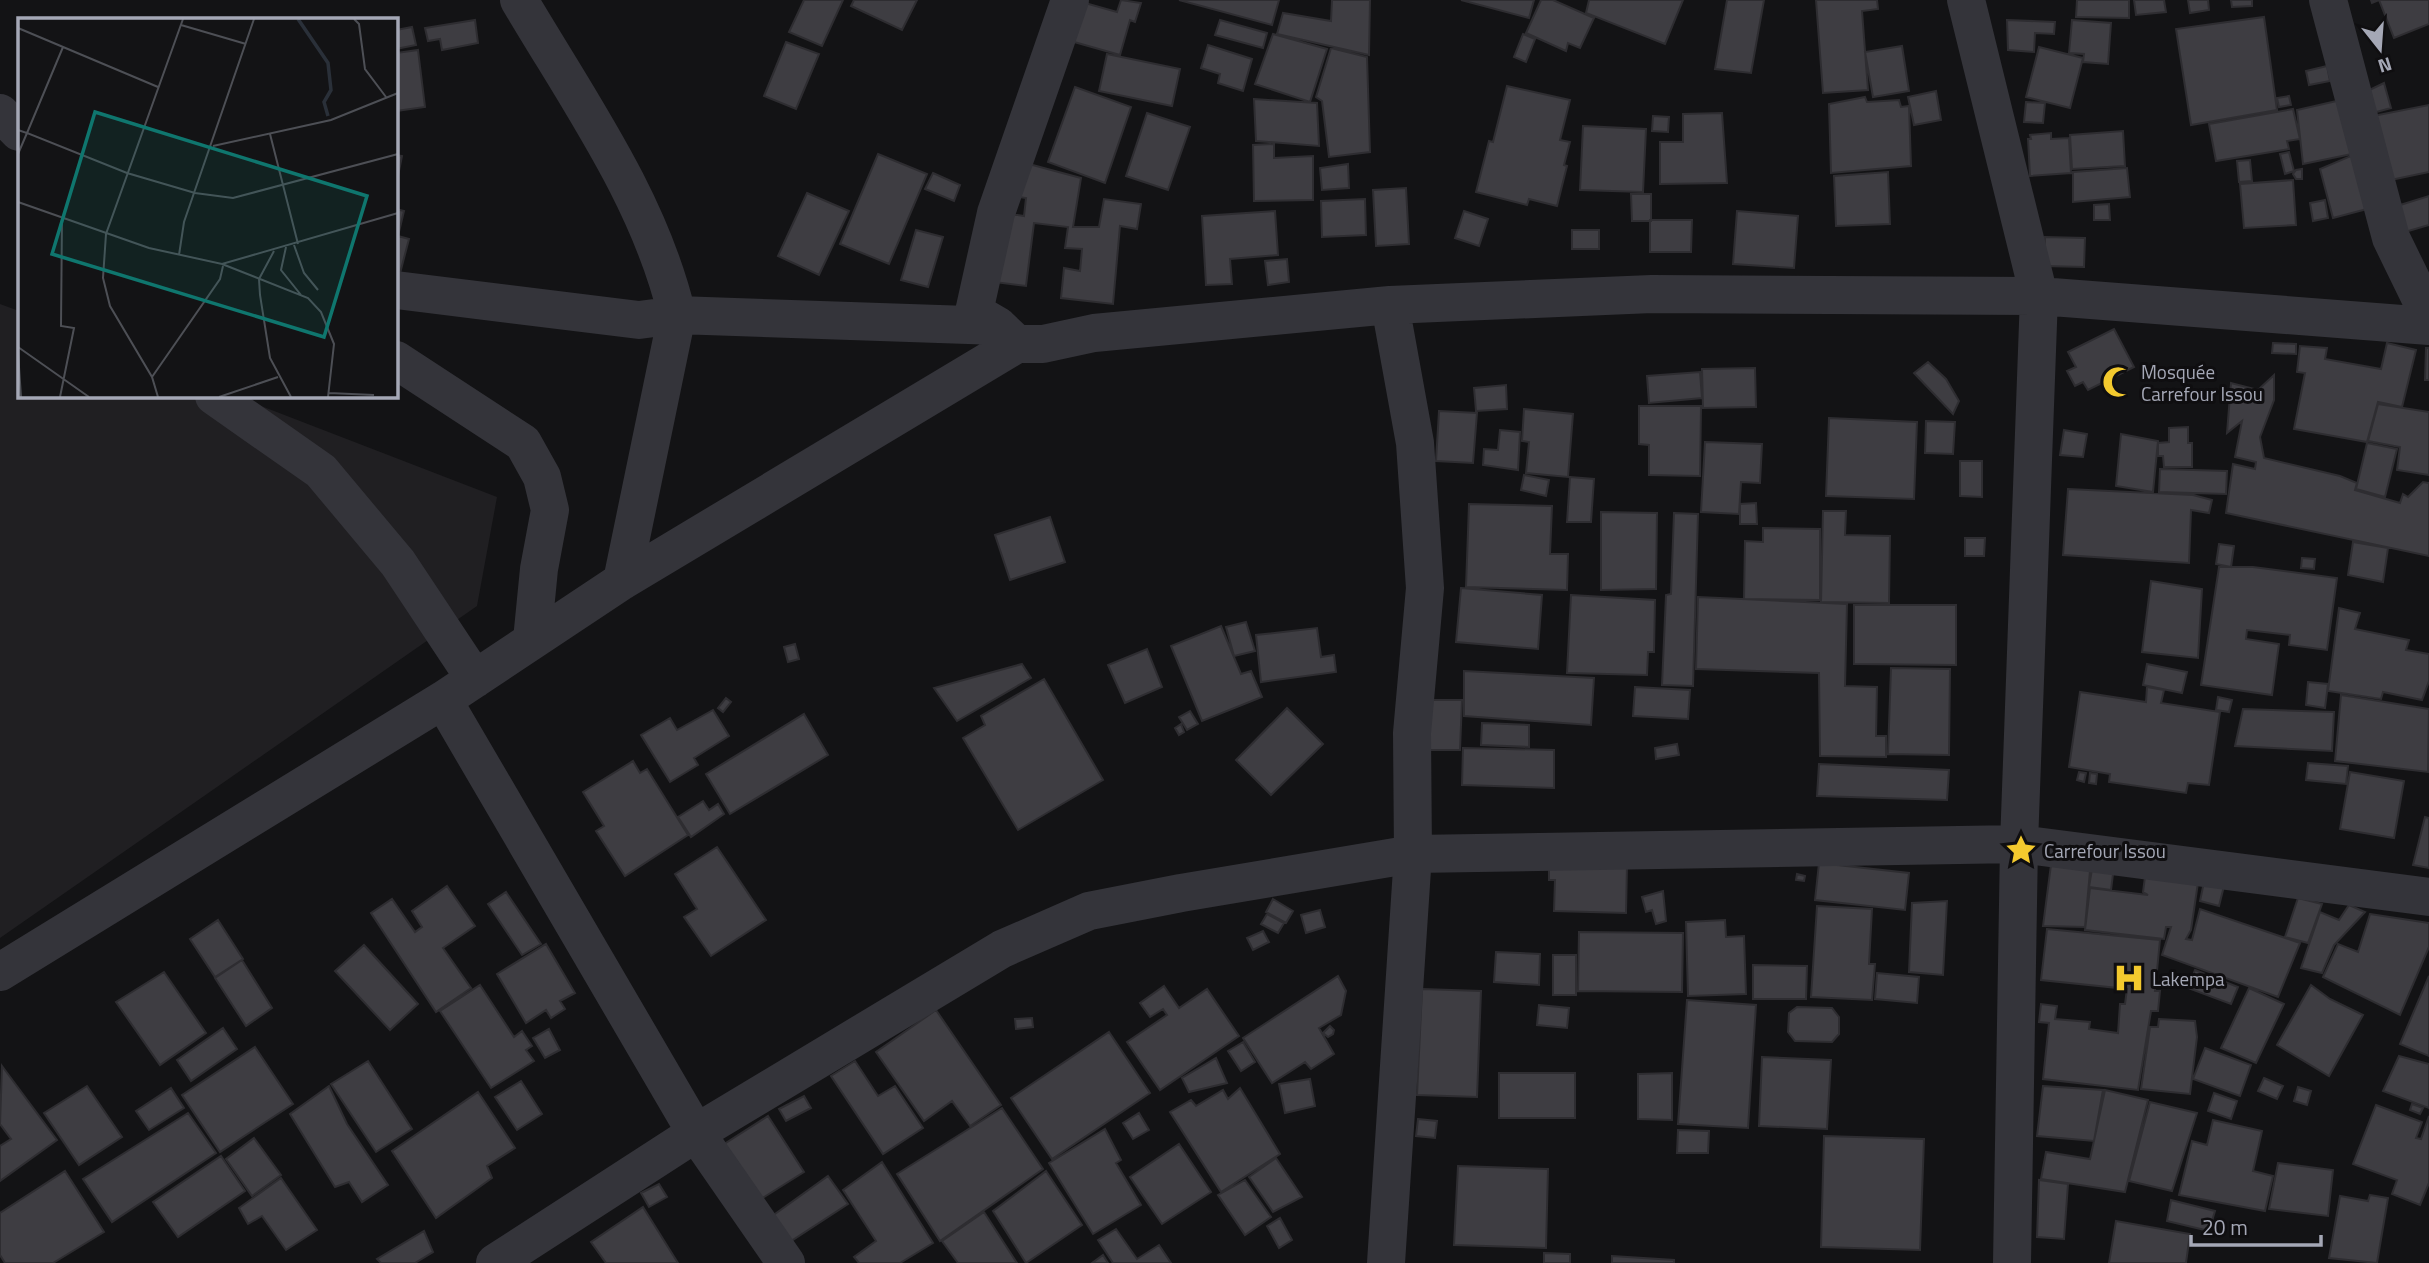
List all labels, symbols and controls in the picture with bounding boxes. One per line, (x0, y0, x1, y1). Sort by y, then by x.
north arrow (2345, 14, 2415, 84)
inset map (18, 18, 397, 397)
text: N (2375, 50, 2396, 82)
place label: Mosquée Carrefour Issou (2141, 357, 2263, 408)
mosque icon: Mosquée Carrefour Issou (2101, 365, 2135, 399)
place icon: Carrefour Issou (2004, 833, 2038, 867)
place label: Carrefour Issou (2044, 836, 2166, 865)
hospital icon: Lakempa (2112, 961, 2146, 995)
place label: Lakempa (2152, 964, 2225, 993)
scale bar (2191, 1204, 2320, 1248)
text: 20 m (2202, 1211, 2248, 1243)

